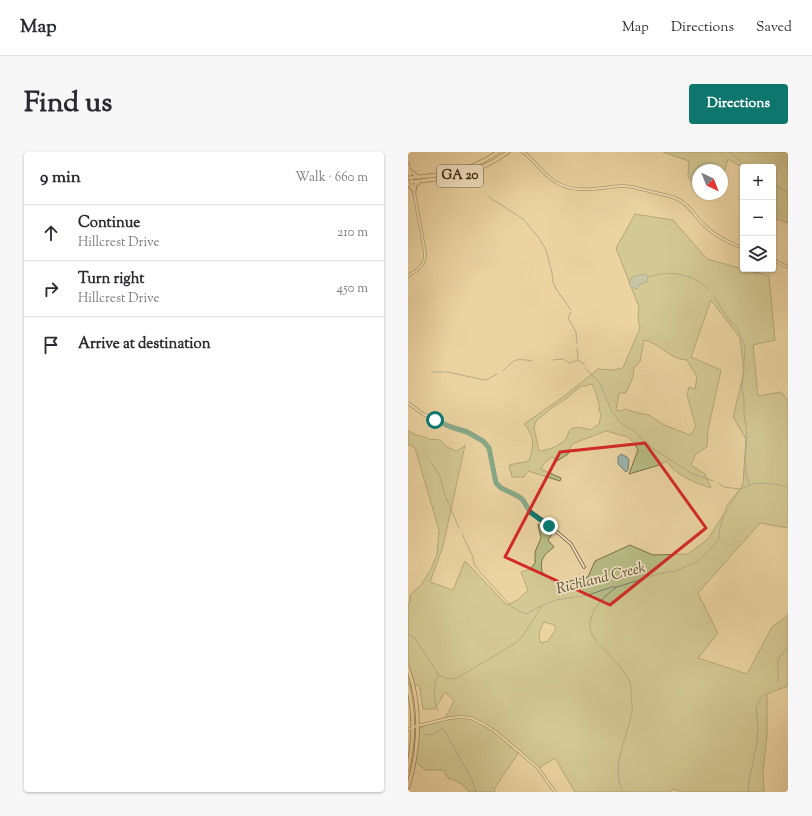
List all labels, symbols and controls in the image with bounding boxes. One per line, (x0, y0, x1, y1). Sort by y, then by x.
text: Map (20, 14, 57, 41)
text: Map (622, 18, 649, 38)
text: Directions (671, 18, 734, 38)
text: Saved (756, 18, 792, 38)
text: Find us (24, 84, 112, 124)
button: Directions (689, 84, 788, 124)
north arrow (692, 164, 728, 200)
map controls (740, 164, 776, 272)
button: + (740, 164, 776, 200)
road number: GA 20 (437, 165, 483, 187)
text: 9 min (40, 166, 81, 190)
text: Walk · 660 m (295, 169, 368, 187)
button: − (740, 200, 776, 236)
text: Continue (78, 213, 140, 234)
icon: ahead (40, 222, 62, 244)
text: 210 m (337, 224, 368, 242)
text: Hillcrest Drive (78, 234, 160, 252)
button: layers (740, 236, 776, 272)
text: Turn right (78, 269, 144, 290)
icon: right (40, 278, 62, 300)
text: 450 m (337, 280, 368, 298)
text: Hillcrest Drive (78, 290, 160, 308)
icon: arrive (40, 334, 62, 356)
text: Arrive at destination (78, 334, 211, 355)
route start (426, 411, 444, 429)
route end (540, 517, 558, 535)
water label: Richland Creek (554, 558, 648, 600)

